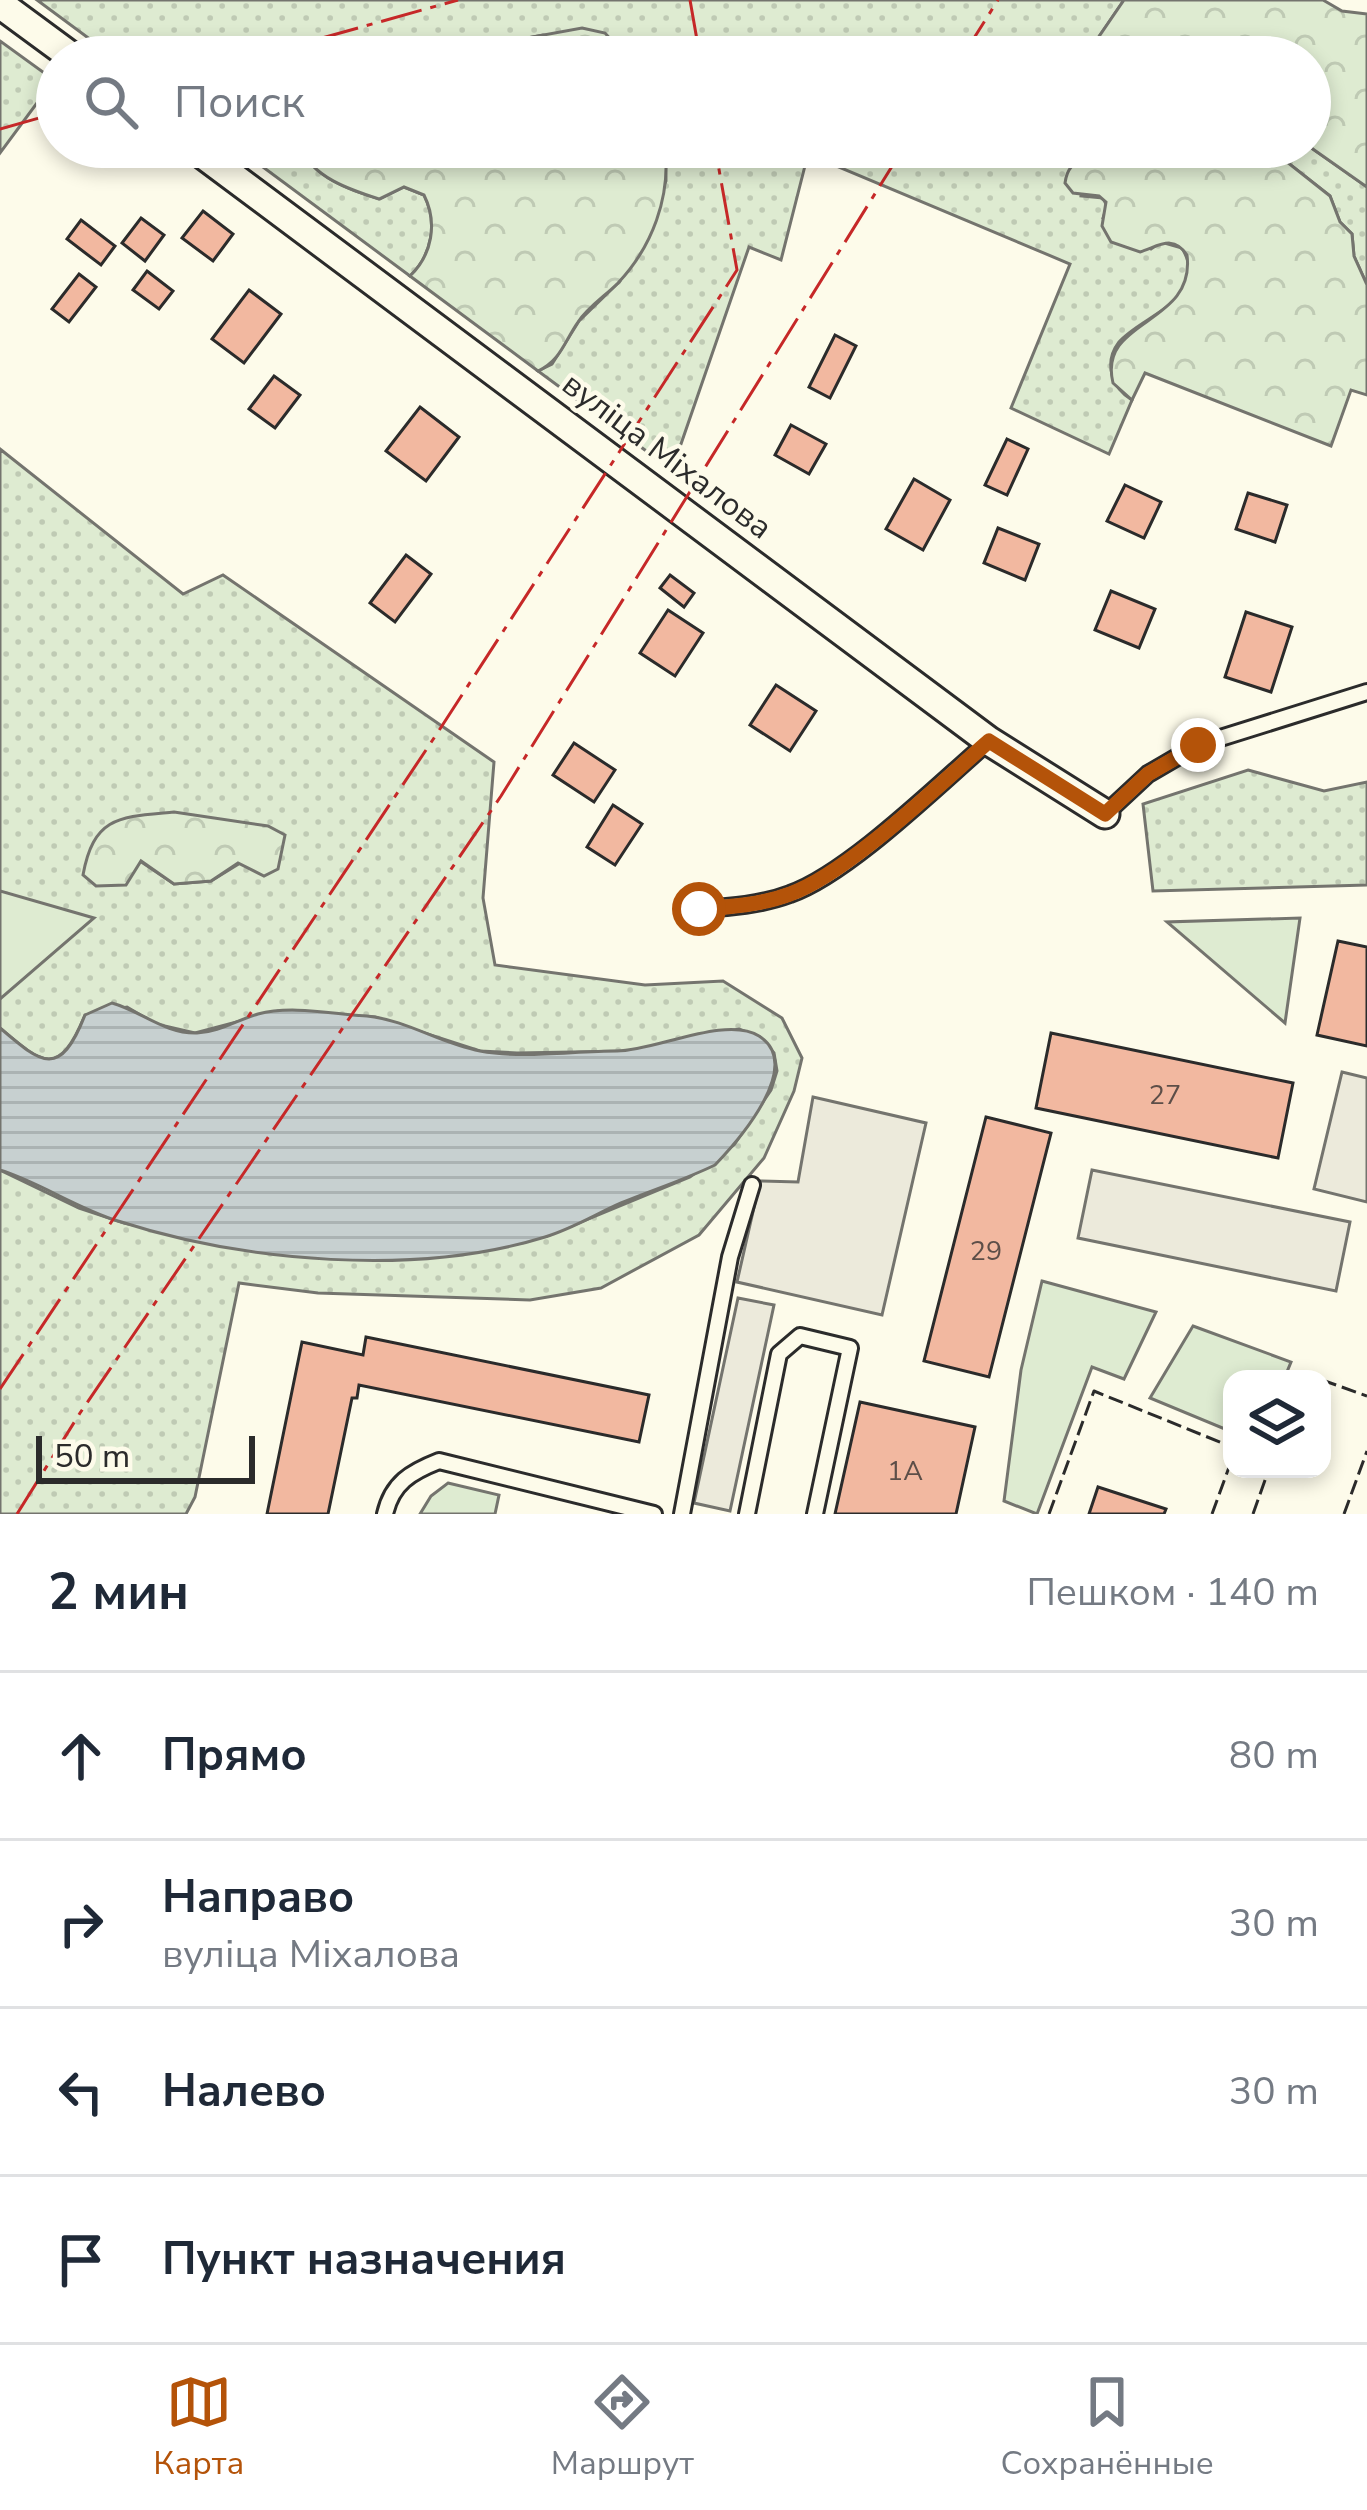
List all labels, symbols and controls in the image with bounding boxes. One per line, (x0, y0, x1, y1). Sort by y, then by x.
search box (36, 36, 1331, 168)
icon: search (78, 69, 144, 135)
text: Поиск (174, 72, 305, 133)
street label: вуліца Міхалова (553, 362, 781, 550)
route end (1171, 718, 1225, 772)
route start (672, 882, 726, 936)
house number: 27 (1149, 1077, 1181, 1114)
house number: 29 (970, 1233, 1002, 1270)
map controls (1223, 1370, 1331, 1478)
button: layers (1223, 1370, 1331, 1478)
scale bar (36, 1430, 255, 1483)
text: 50 m (54, 1434, 130, 1479)
house number: 1А (887, 1453, 923, 1490)
text: 2 мин (48, 1557, 189, 1627)
text: Пешком · 140 m (1026, 1566, 1319, 1619)
icon: ahead (48, 1723, 114, 1789)
text: Прямо (162, 1725, 307, 1786)
text: 80 m (1229, 1729, 1319, 1782)
text: Направо (162, 1867, 354, 1928)
icon: right (48, 1891, 114, 1957)
text: 30 m (1229, 1897, 1319, 1950)
text: вуліца Міхалова (162, 1928, 460, 1981)
icon: left (48, 2059, 114, 2125)
text: Налево (162, 2061, 326, 2122)
text: 30 m (1229, 2065, 1319, 2118)
icon: arrive (48, 2227, 114, 2293)
text: Пункт назначения (162, 2229, 566, 2290)
tab: Карта (153, 2369, 244, 2486)
tab: Маршрут (551, 2369, 694, 2486)
tab: Сохранённые (1001, 2369, 1214, 2486)

